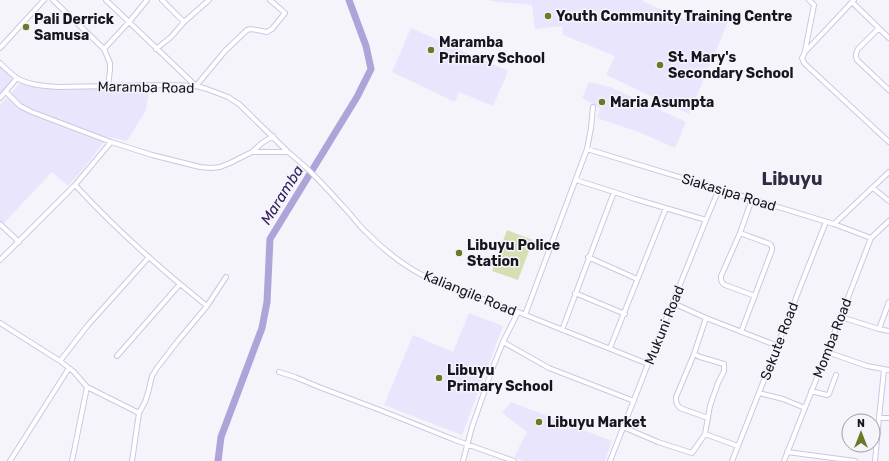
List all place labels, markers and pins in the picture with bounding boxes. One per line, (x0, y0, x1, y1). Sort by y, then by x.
place label: Youth Community Training Centre (556, 8, 792, 25)
place label: Pali Derrick Samusa (34, 11, 115, 44)
marker: Youth Community Training Centre (543, 11, 553, 21)
marker: Pali Derrick Samusa (21, 22, 31, 32)
place label: Maramba Primary School (439, 34, 545, 67)
marker: Maramba Primary School (426, 45, 436, 55)
place label: St. Mary's Secondary School (668, 49, 794, 82)
marker: St. Mary's Secondary School (655, 60, 665, 70)
place label: Maria Asumpta (610, 94, 714, 111)
marker: Maria Asumpta (597, 97, 607, 107)
place label: Libuyu Police Station (467, 237, 560, 270)
marker: Libuyu Police Station (454, 248, 464, 258)
place label: Libuyu Primary School (447, 362, 553, 395)
marker: Libuyu Primary School (434, 373, 444, 383)
place label: Libuyu Market (547, 414, 647, 431)
marker: Libuyu Market (534, 417, 544, 427)

